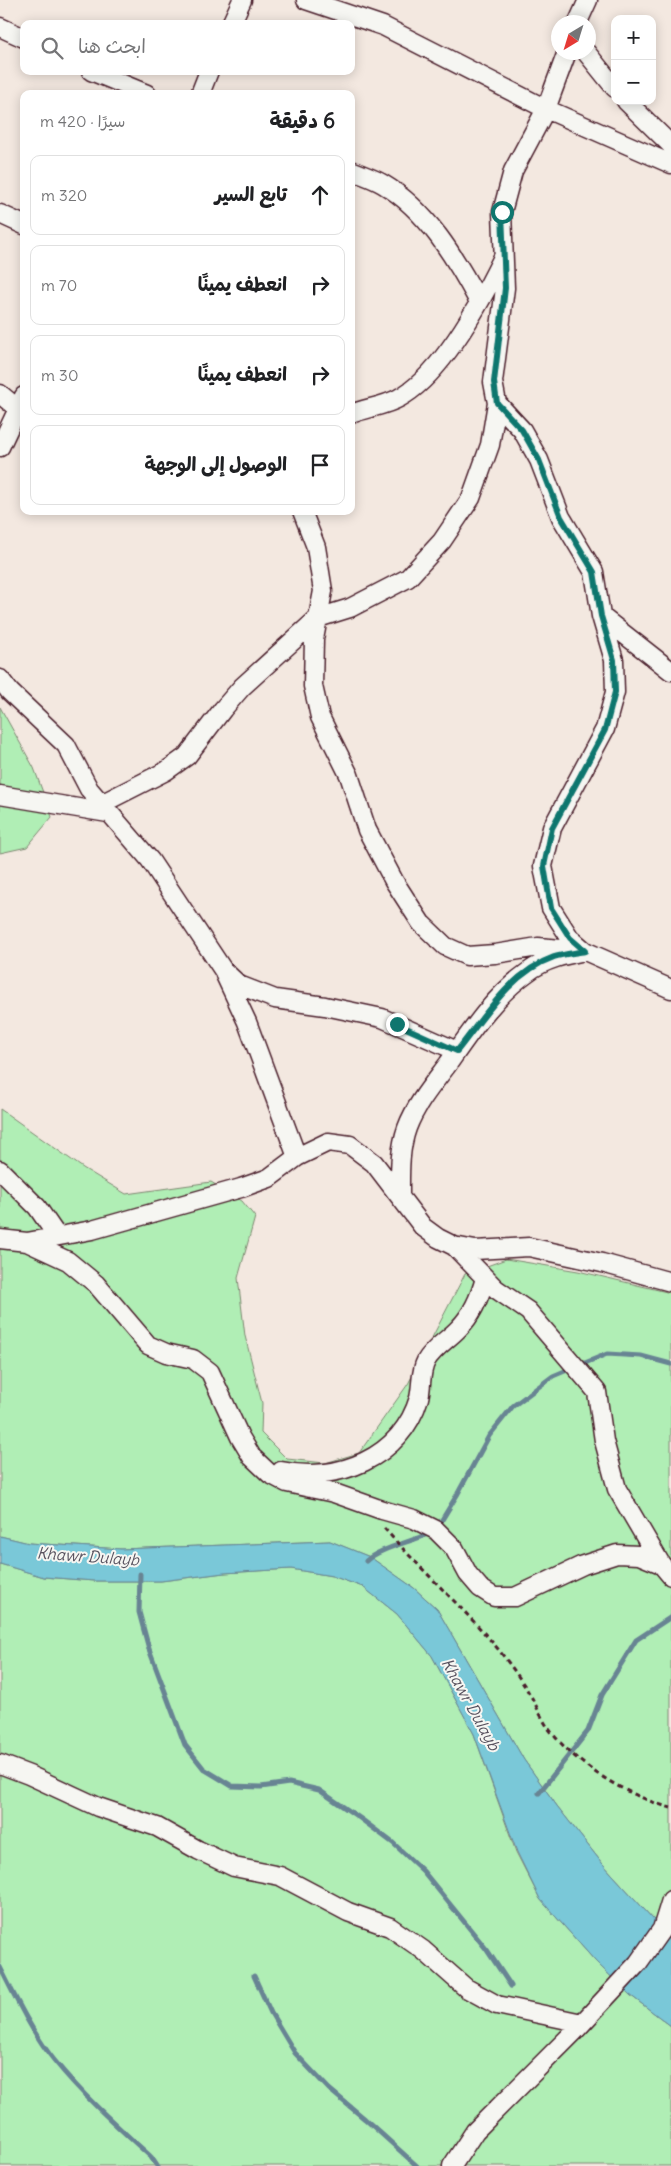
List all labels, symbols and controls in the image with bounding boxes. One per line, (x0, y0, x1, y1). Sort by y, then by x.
north arrow (551, 15, 596, 60)
map controls (611, 15, 656, 105)
button: + (611, 15, 656, 60)
search box (20, 20, 355, 75)
icon: search (38, 34, 66, 62)
text: ابحث هنا (78, 34, 146, 58)
button: − (611, 60, 656, 105)
text: 6 دقيقة (269, 107, 335, 134)
text: سيرًا · 420 m (40, 111, 125, 131)
icon: ahead (306, 181, 334, 209)
text: تابع السير (215, 182, 287, 206)
text: 320 m (41, 185, 87, 205)
route start (491, 201, 514, 224)
icon: right (306, 271, 334, 299)
text: انعطف يمينًا (198, 272, 287, 296)
text: 70 m (41, 275, 77, 295)
icon: right (306, 361, 334, 389)
text: انعطف يمينًا (198, 362, 287, 386)
text: 30 m (41, 365, 78, 385)
icon: arrive (306, 451, 334, 479)
text: الوصول إلى الوجهة (144, 452, 287, 476)
route end (386, 1013, 409, 1036)
water label: Khawr Dulayb (36, 1542, 141, 1570)
water label: Khawr Dulayb (437, 1654, 505, 1755)

